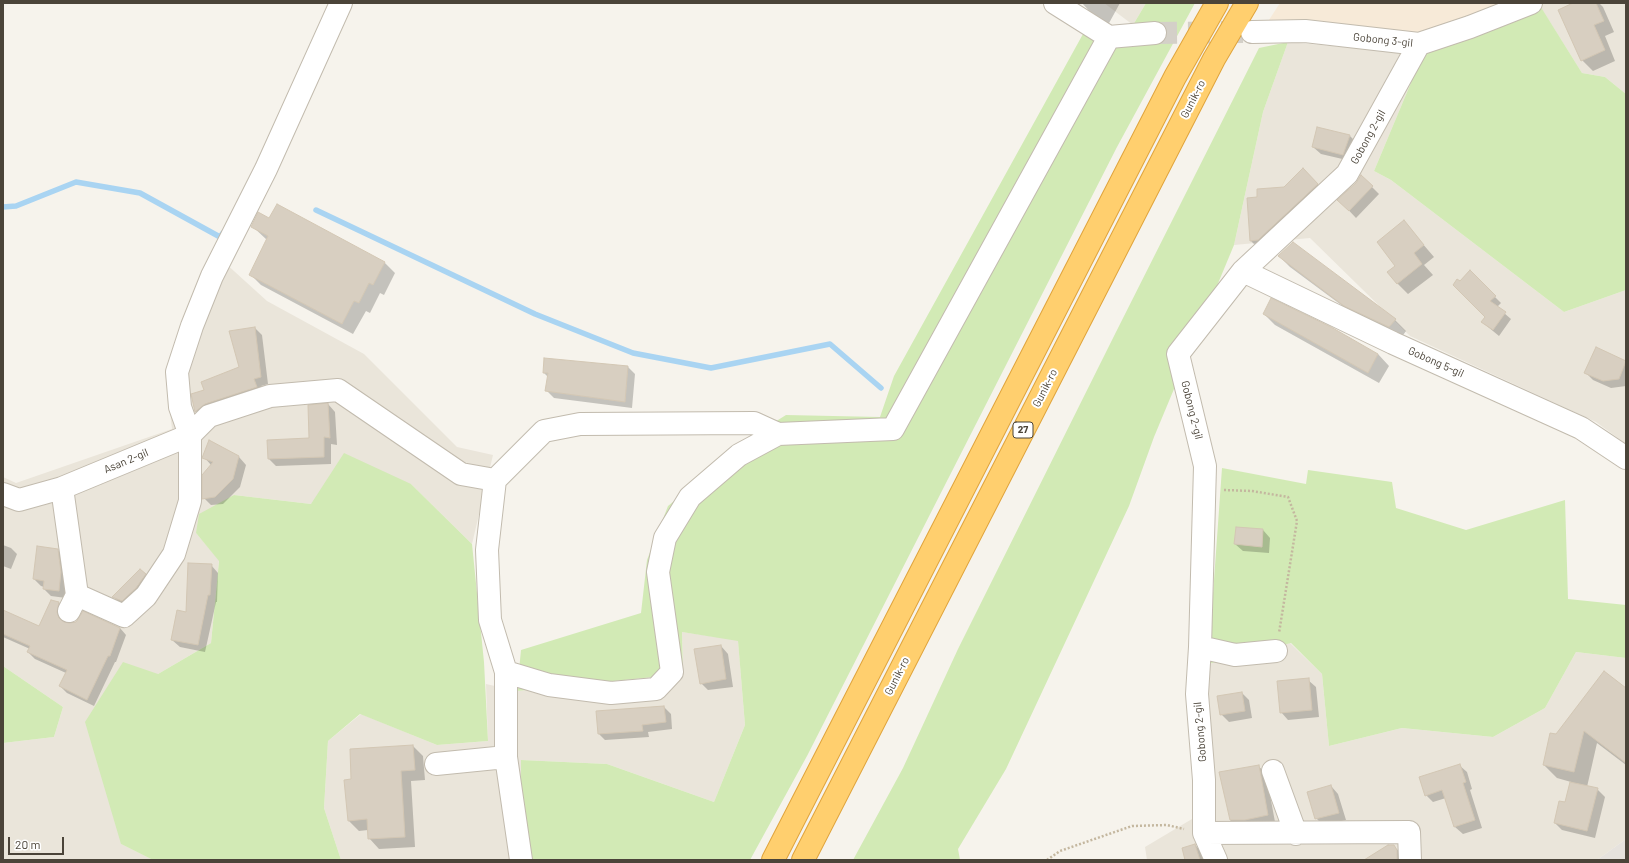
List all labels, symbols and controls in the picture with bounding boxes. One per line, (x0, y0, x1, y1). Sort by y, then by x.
street label: Gobong 3-gil (1353, 30, 1413, 50)
street label: Gunik-ro (1178, 78, 1208, 120)
street label: Gobong 2-gil (1348, 108, 1388, 166)
street label: Gobong 5-gil (1406, 344, 1466, 380)
street label: Gunik-ro (1030, 367, 1060, 409)
street label: Gobong 2-gil (1178, 379, 1206, 441)
road number: 27 (1013, 422, 1033, 438)
street label: Asan 2-gil (102, 446, 150, 476)
street label: Gunik-ro (882, 655, 912, 697)
street label: Gobong 2-gil (1191, 701, 1209, 763)
scale bar (10, 829, 66, 855)
text: 20 m (15, 837, 41, 851)

